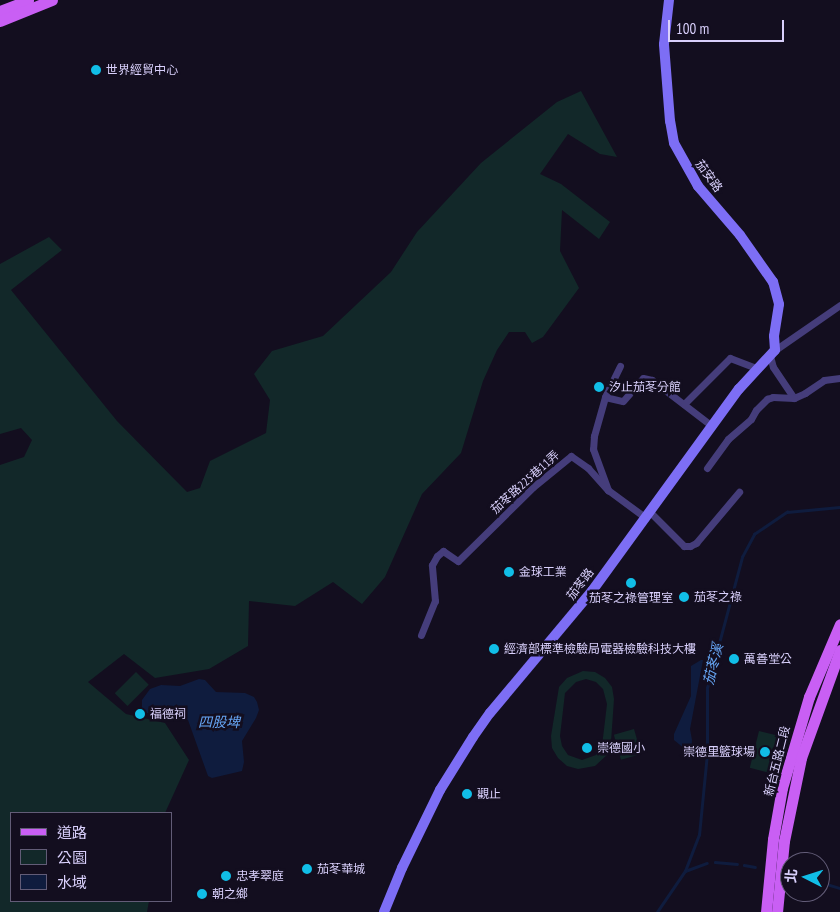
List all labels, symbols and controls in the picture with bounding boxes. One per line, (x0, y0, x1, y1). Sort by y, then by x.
scale bar (670, 10, 786, 42)
text: 100 m (676, 19, 709, 38)
place label: 世界經貿中心 (106, 63, 178, 77)
marker: 世界經貿中心 (90, 64, 102, 76)
street label: 茄安路 (693, 157, 725, 195)
place label: 汐止茄苳分館 (609, 380, 681, 394)
marker: 汐止茄苳分館 (593, 381, 605, 393)
street label: 茄苳路225巷11弄 (488, 448, 562, 516)
place label: 金球工業 (519, 565, 567, 579)
street label: 茄苳路 (563, 565, 597, 603)
marker: 金球工業 (503, 566, 515, 578)
marker: 茄苳之祿管理室 (625, 577, 637, 589)
place label: 茄苳之祿 (694, 590, 742, 604)
place label: 茄苳之祿管理室 (589, 591, 673, 605)
marker: 茄苳之祿 (678, 591, 690, 603)
place label: 經濟部標準檢驗局電器檢驗科技大樓 (504, 642, 696, 656)
water label: 茄苳溪 (700, 642, 726, 686)
marker: 經濟部標準檢驗局電器檢驗科技大樓 (488, 643, 500, 655)
place label: 萬善堂公 (744, 652, 792, 666)
marker: 萬善堂公 (728, 653, 740, 665)
place label: 福德祠 (150, 707, 186, 721)
marker: 福德祠 (134, 708, 146, 720)
water label: 四股埤 (198, 714, 240, 730)
street label: 新台五路二段 (761, 724, 793, 798)
place label: 崇德國小 (597, 741, 645, 755)
marker: 崇德國小 (581, 742, 593, 754)
place label: 崇德里籃球場 (683, 745, 755, 759)
marker: 崇德里籃球場 (759, 746, 771, 758)
place label: 觀止 (477, 787, 501, 801)
marker: 觀止 (461, 788, 473, 800)
legend (10, 812, 172, 902)
text: 道路 (57, 823, 87, 842)
text: 公園 (57, 848, 87, 867)
north arrow (780, 852, 830, 902)
place label: 茄苳華城 (317, 862, 365, 876)
marker: 茄苳華城 (301, 863, 313, 875)
text: 北 (781, 868, 801, 884)
place label: 忠孝翠庭 (236, 869, 284, 883)
marker: 忠孝翠庭 (220, 870, 232, 882)
text: 水域 (57, 873, 87, 892)
place label: 朝之鄉 (212, 887, 248, 901)
marker: 朝之鄉 (196, 888, 208, 900)

